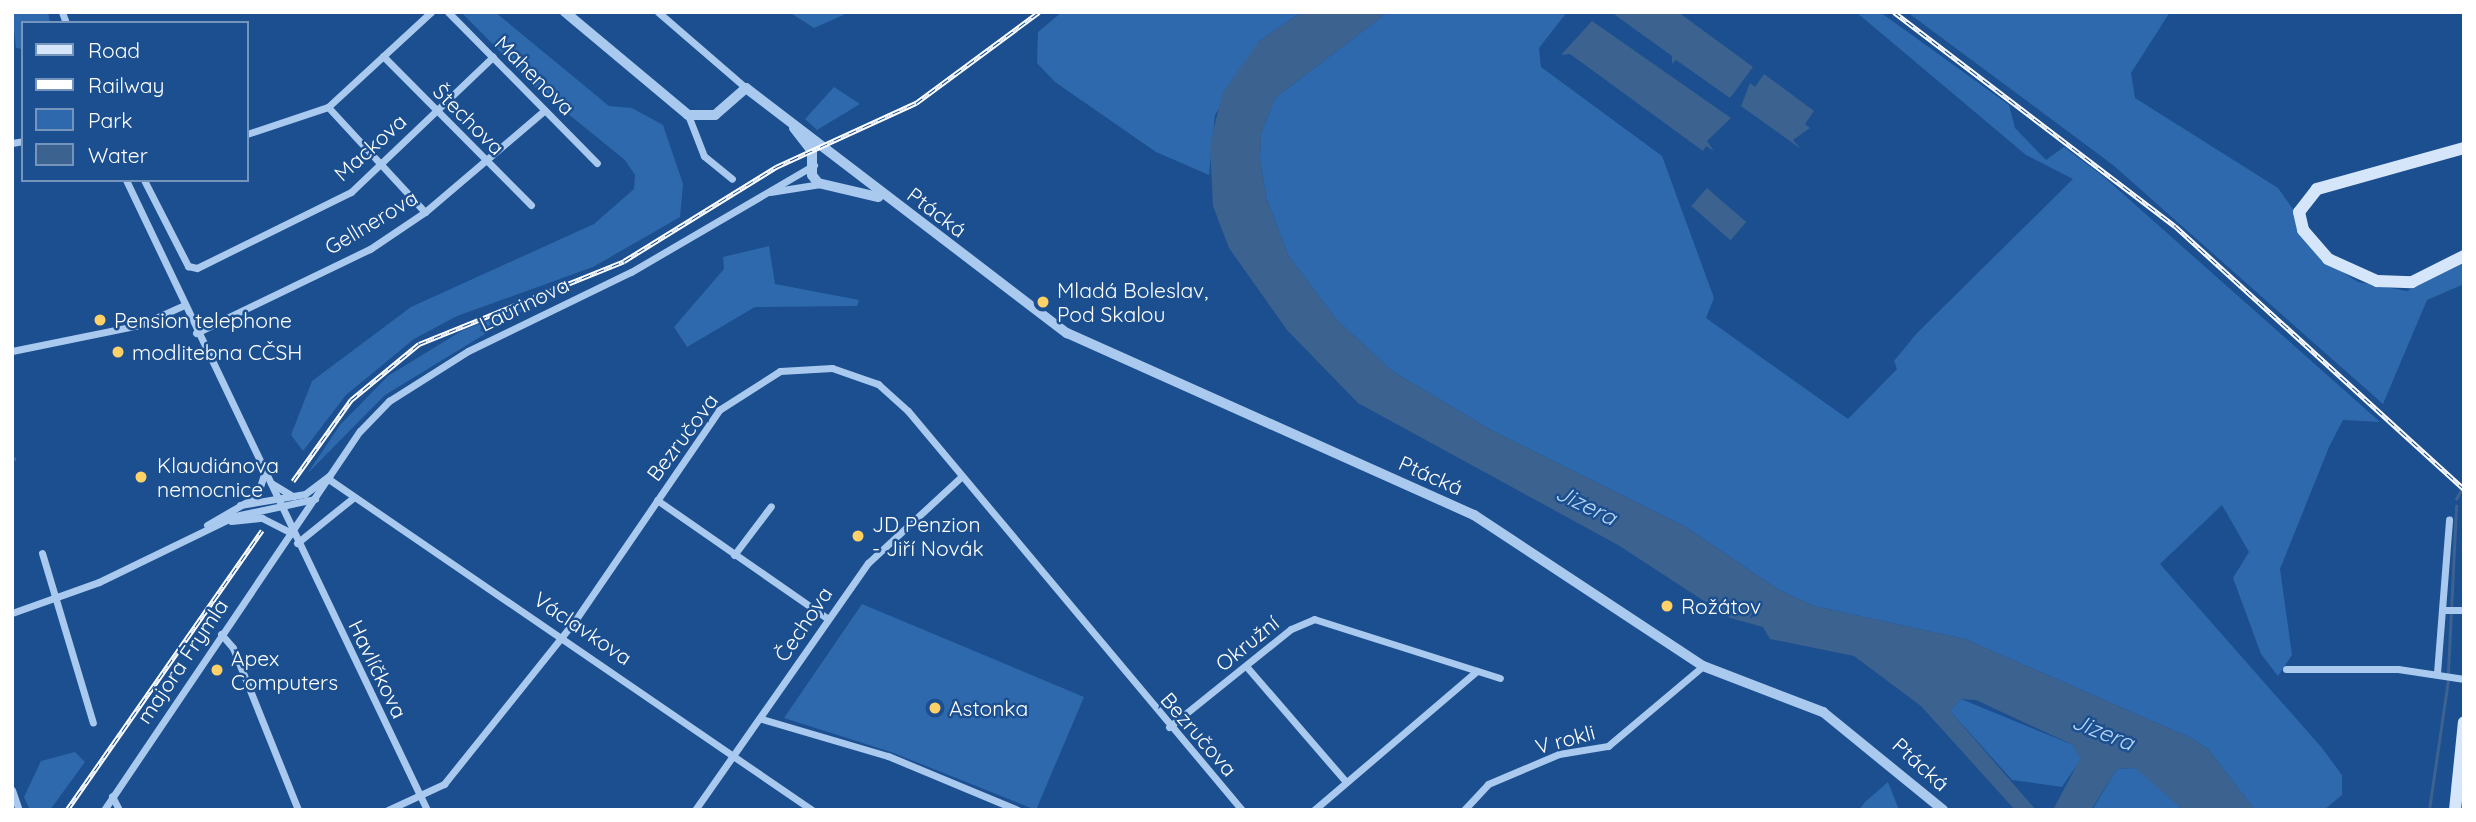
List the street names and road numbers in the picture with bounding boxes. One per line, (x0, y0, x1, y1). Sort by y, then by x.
street label: Mahenova (490, 30, 580, 120)
street label: Štechova (428, 78, 510, 160)
street label: Mackova (329, 108, 411, 186)
street label: Ptácká (902, 182, 972, 242)
street label: Gellnerova (320, 184, 422, 260)
street label: Laurinova (475, 271, 573, 337)
street label: Bezručova (641, 388, 723, 486)
street label: Ptácká (1395, 450, 1467, 500)
street label: Čechova (769, 582, 837, 666)
street label: Václavkova (529, 586, 637, 670)
street label: majora Frymla (131, 594, 233, 728)
street label: Okružní (1210, 610, 1284, 676)
street label: Havlíčkova (343, 616, 413, 722)
street label: Bezručova (1156, 687, 1242, 781)
street label: V rokli (1533, 719, 1597, 759)
street label: Ptácká (1888, 732, 1954, 796)

